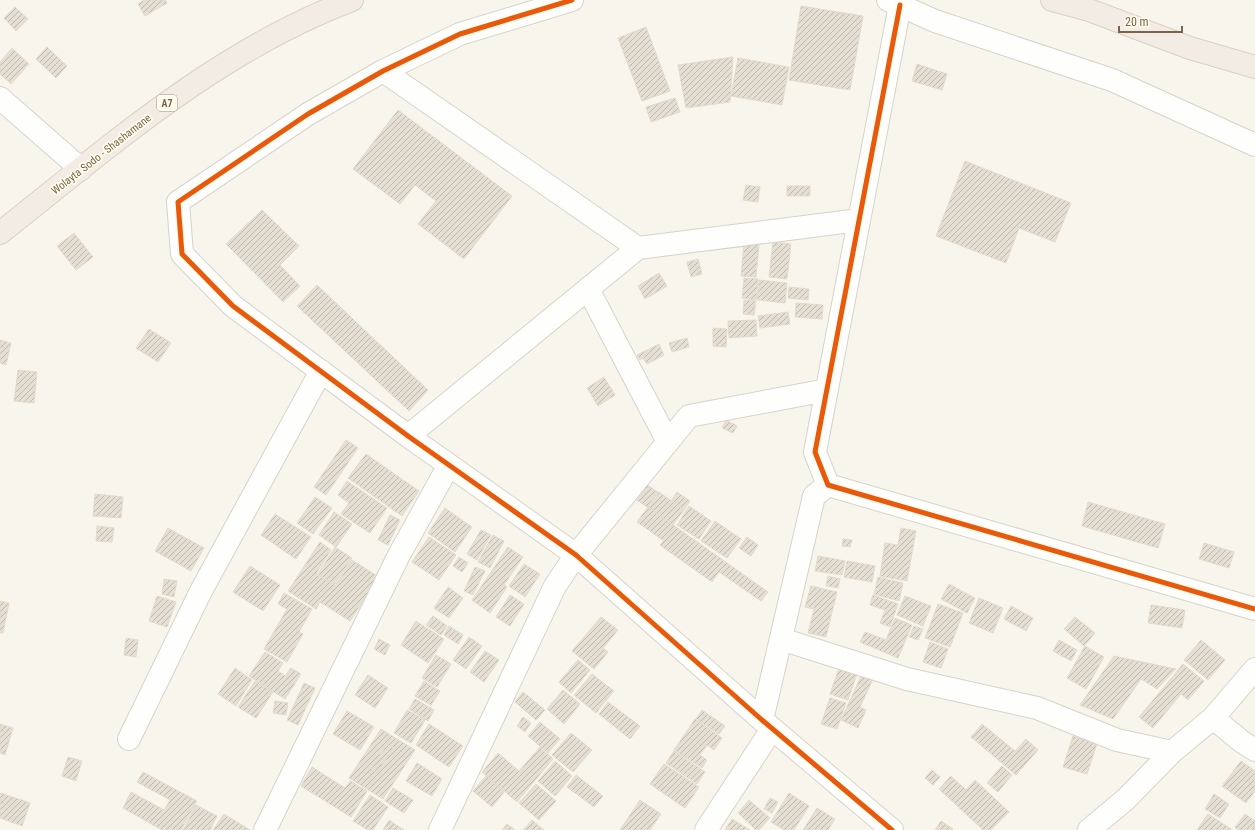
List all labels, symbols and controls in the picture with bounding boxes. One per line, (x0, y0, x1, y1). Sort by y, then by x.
scale bar (1119, 8, 1182, 34)
text: 20 m (1125, 15, 1149, 29)
road number: A7 (157, 95, 177, 111)
street label: Wolayta Sodo - Shashamane (49, 111, 154, 197)

